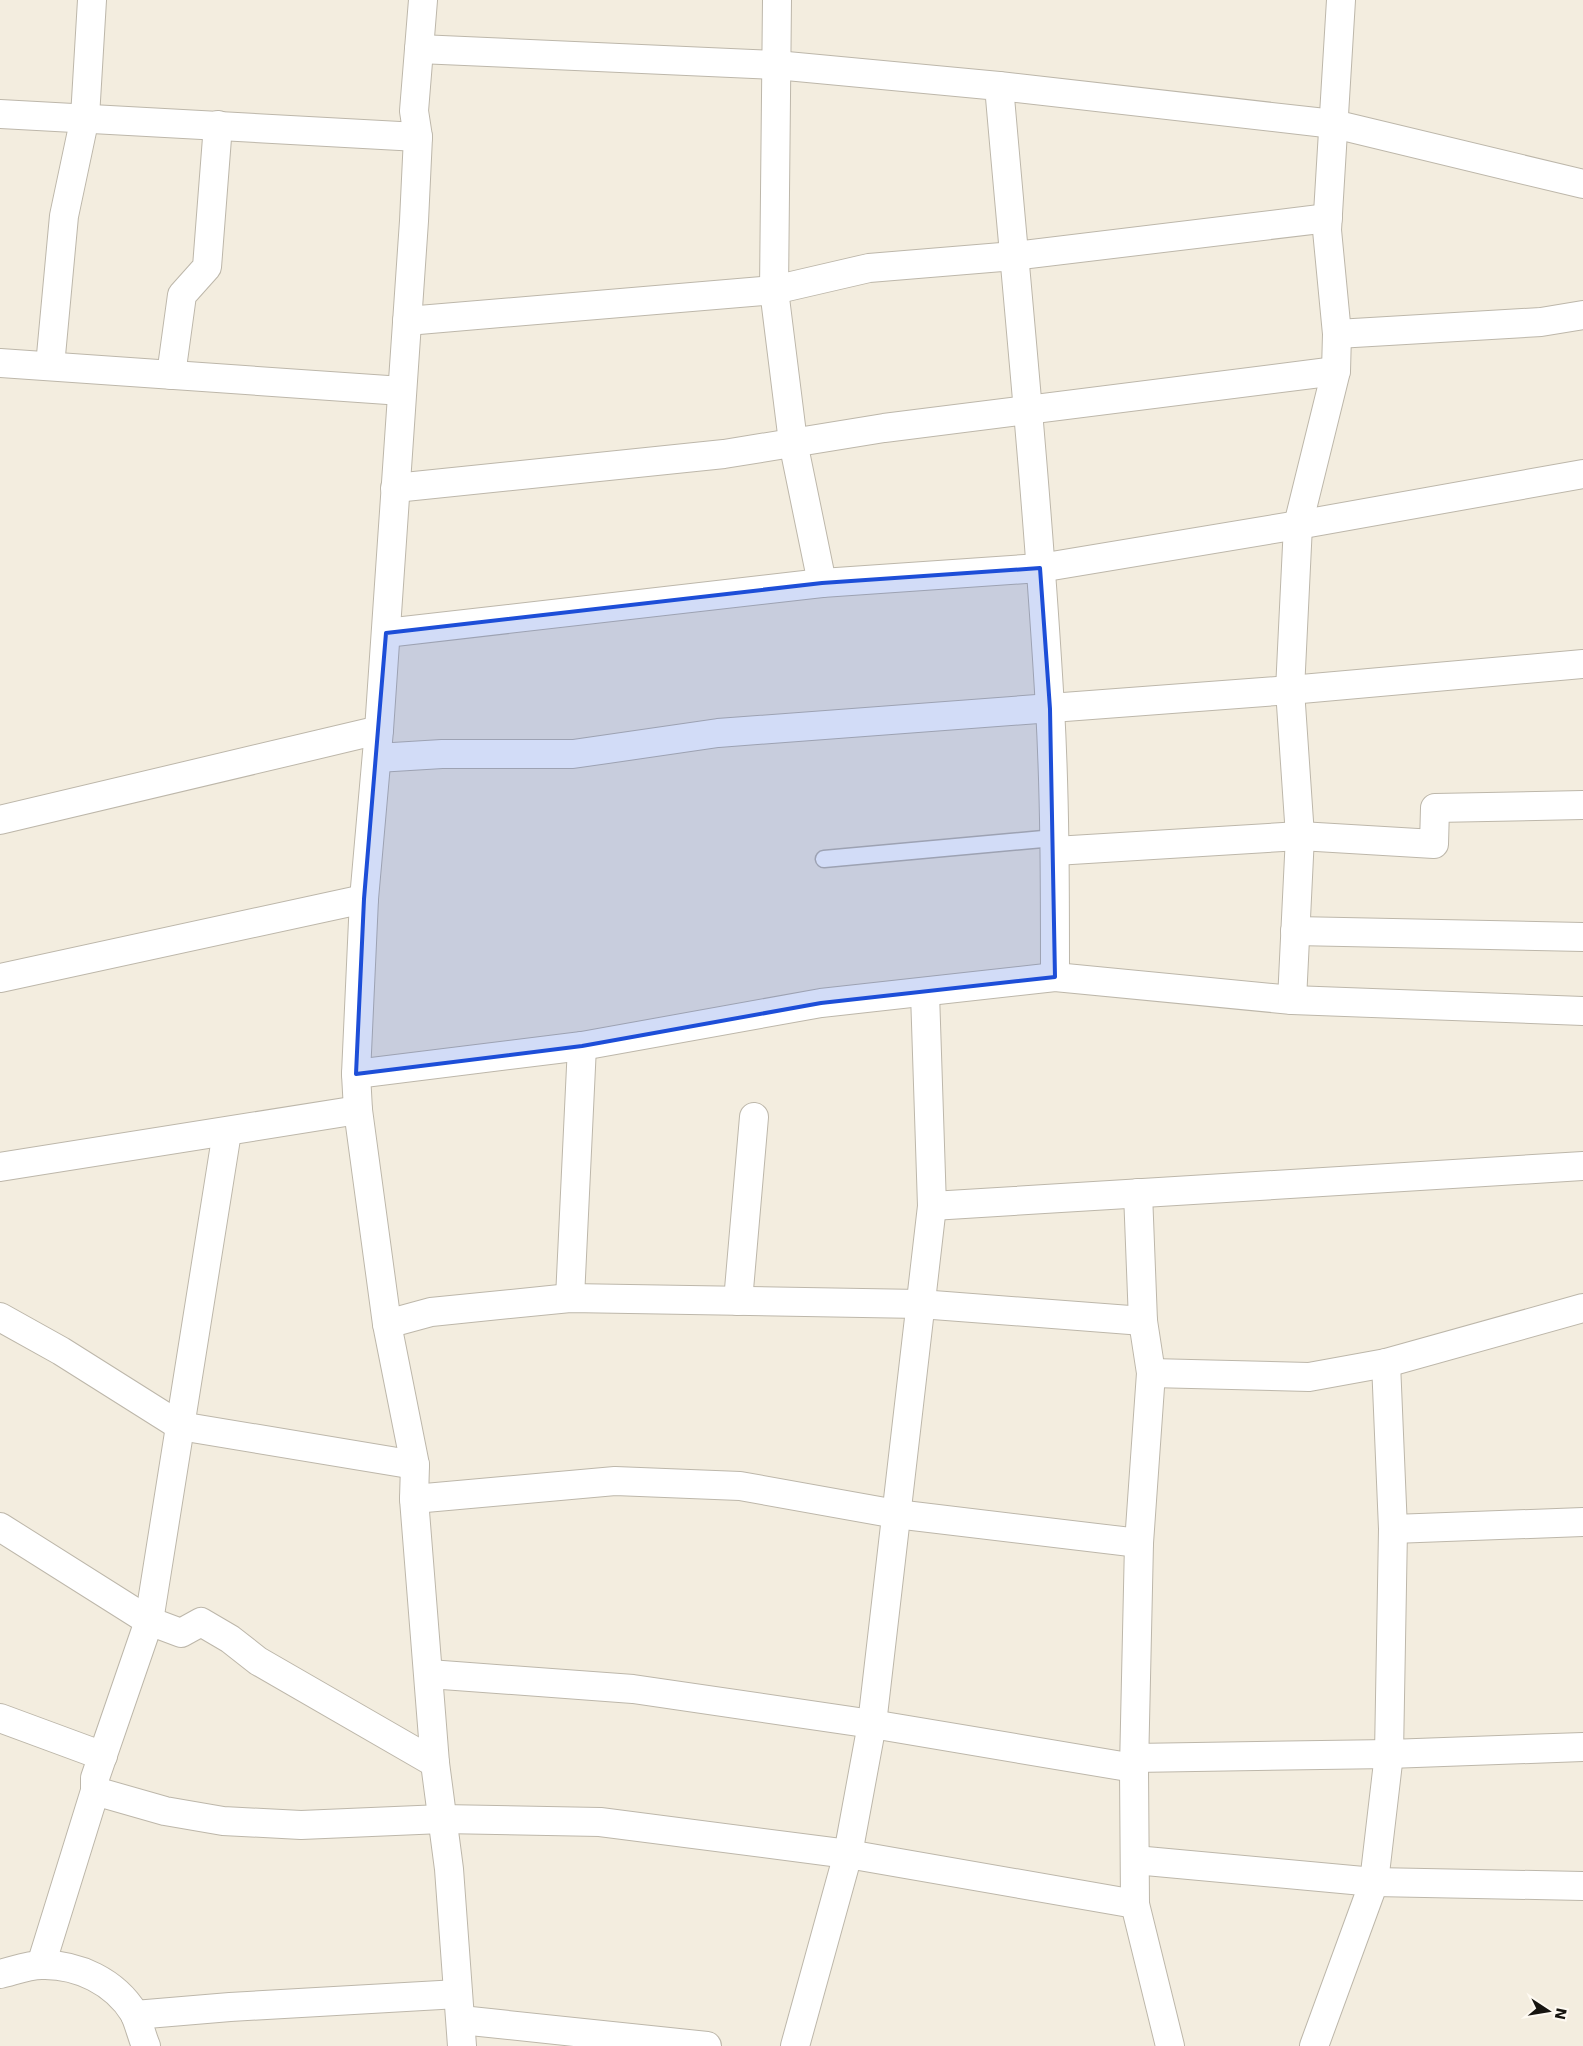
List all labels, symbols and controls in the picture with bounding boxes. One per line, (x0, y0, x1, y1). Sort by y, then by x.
north arrow (1523, 1986, 1573, 2036)
text: N (1552, 2006, 1570, 2021)

